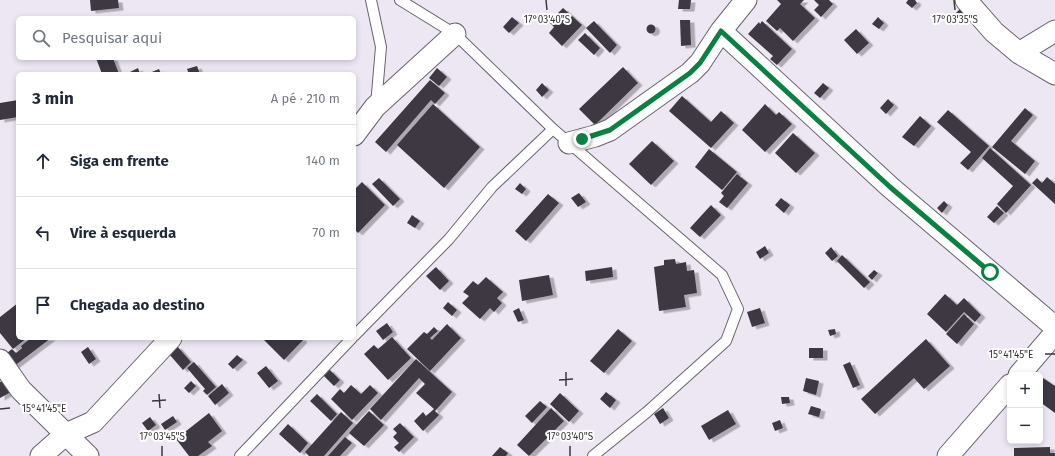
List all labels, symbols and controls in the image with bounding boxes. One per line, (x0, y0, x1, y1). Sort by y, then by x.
text: 17°03'40"S (524, 14, 571, 26)
text: 17°03'35"S (932, 14, 978, 26)
search box (16, 16, 356, 60)
icon: search (30, 27, 52, 49)
text: Pesquisar aqui (62, 29, 162, 47)
text: 3 min (32, 88, 74, 109)
text: A pé · 210 m (271, 91, 340, 106)
route end (573, 130, 591, 148)
icon: ahead (32, 150, 54, 172)
text: Siga em frente (70, 152, 169, 170)
text: 140 m (306, 153, 340, 168)
icon: left (32, 222, 54, 244)
text: Vire à esquerda (70, 224, 176, 242)
text: 70 m (313, 225, 340, 240)
route start (981, 263, 999, 281)
icon: arrive (32, 294, 54, 316)
text: Chegada ao destino (70, 296, 205, 314)
text: 15°41'45"E (989, 349, 1033, 361)
map controls (1007, 372, 1043, 444)
button: + (1007, 372, 1043, 408)
text: 15°41'45"E (22, 403, 66, 415)
button: − (1007, 408, 1043, 444)
text: 17°03'45"S (139, 431, 185, 443)
text: 17°03'40"S (547, 431, 594, 443)

